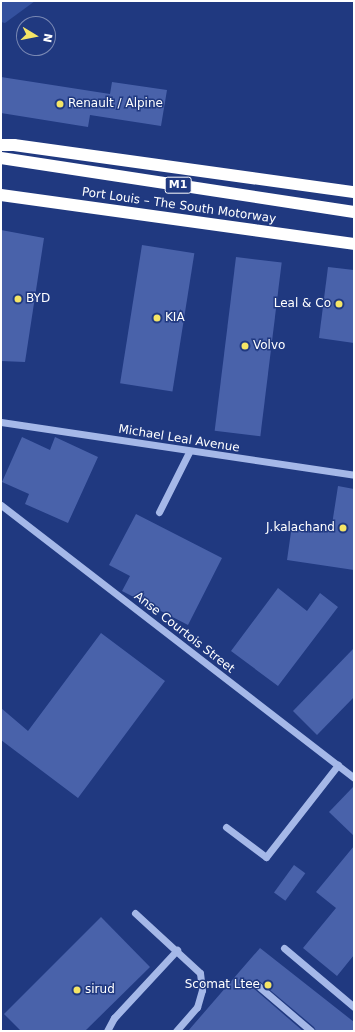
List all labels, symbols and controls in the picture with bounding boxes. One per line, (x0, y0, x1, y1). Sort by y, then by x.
north arrow (16, 16, 56, 56)
text: N (40, 32, 55, 44)
place label: Renault / Alpine (68, 97, 163, 111)
marker: Renault / Alpine (55, 99, 65, 109)
road number: M1 (164, 176, 192, 194)
street label: Port Louis – The South Motorway (81, 185, 277, 227)
place label: BYD (26, 292, 50, 306)
marker: BYD (13, 294, 23, 304)
place label: Leal & Co (274, 297, 331, 311)
marker: Leal & Co (334, 299, 344, 309)
place label: KIA (165, 311, 185, 325)
marker: KIA (152, 313, 162, 323)
place label: Volvo (253, 339, 285, 353)
marker: Volvo (240, 341, 250, 351)
street label: Michael Leal Avenue (117, 422, 241, 456)
place label: J.kalachand (266, 521, 335, 535)
marker: J.kalachand (338, 523, 348, 533)
street label: Anse Courtois Street (131, 589, 237, 677)
place label: Scomat Ltee (185, 978, 260, 992)
marker: Scomat Ltee (263, 980, 273, 990)
place label: sirud (85, 983, 115, 997)
marker: sirud (72, 985, 82, 995)

